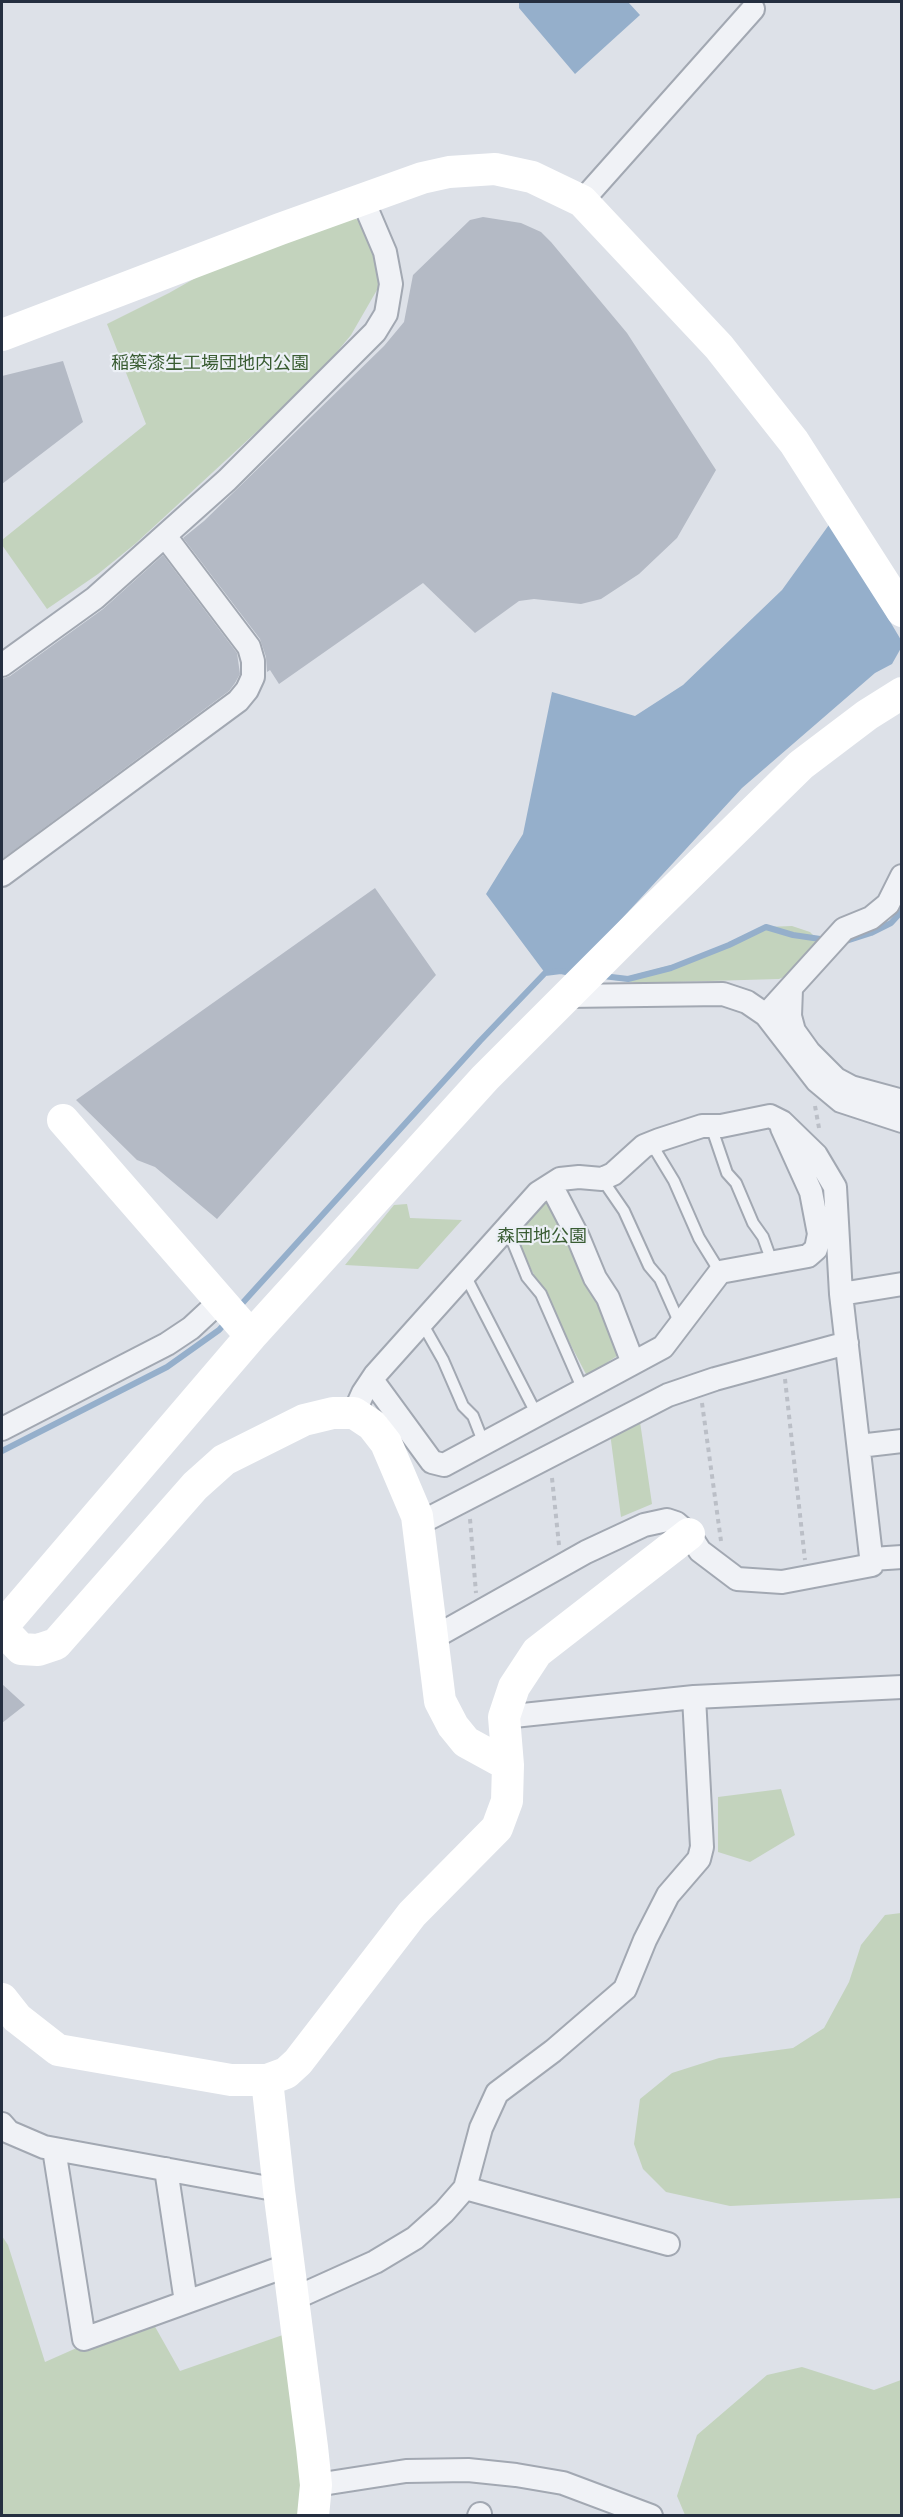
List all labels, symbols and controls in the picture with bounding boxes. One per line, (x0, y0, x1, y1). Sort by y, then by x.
park label: 稲築漆生工場団地内公園 (111, 353, 309, 375)
park label: 森団地公園 (497, 1226, 587, 1248)

